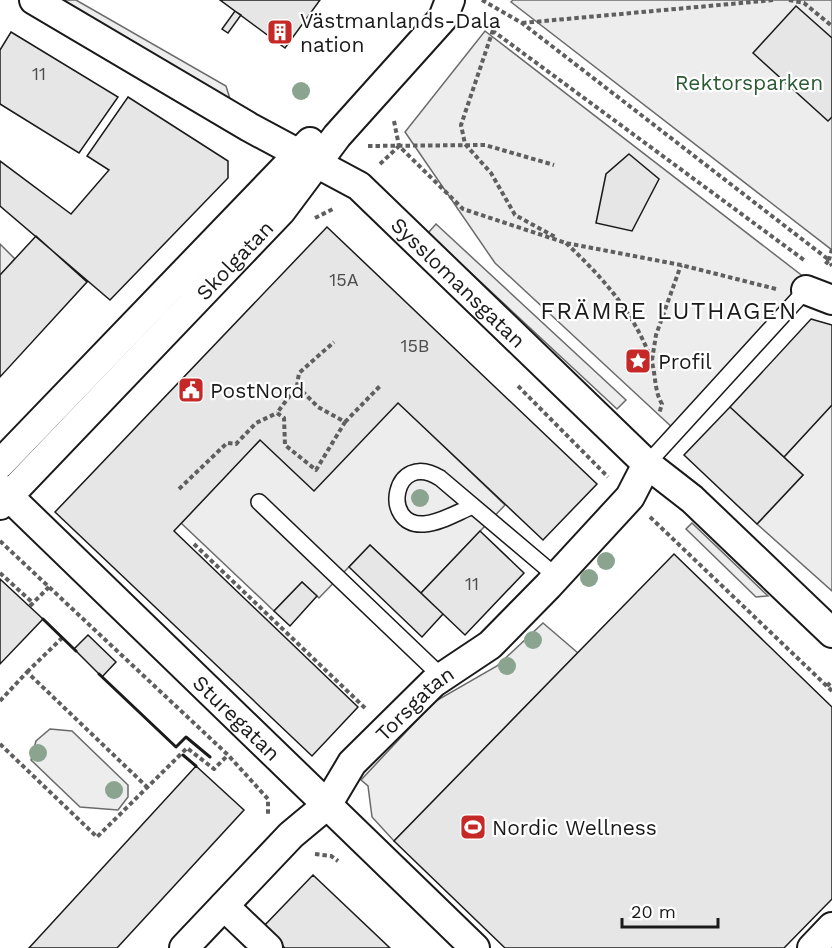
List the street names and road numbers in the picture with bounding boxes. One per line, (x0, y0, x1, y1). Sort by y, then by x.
street label: Sysslomansgatan (386, 212, 531, 353)
street label: Skolgatan (191, 215, 278, 305)
street label: Torsgatan (370, 660, 458, 746)
street label: Sturegatan (188, 670, 286, 765)

